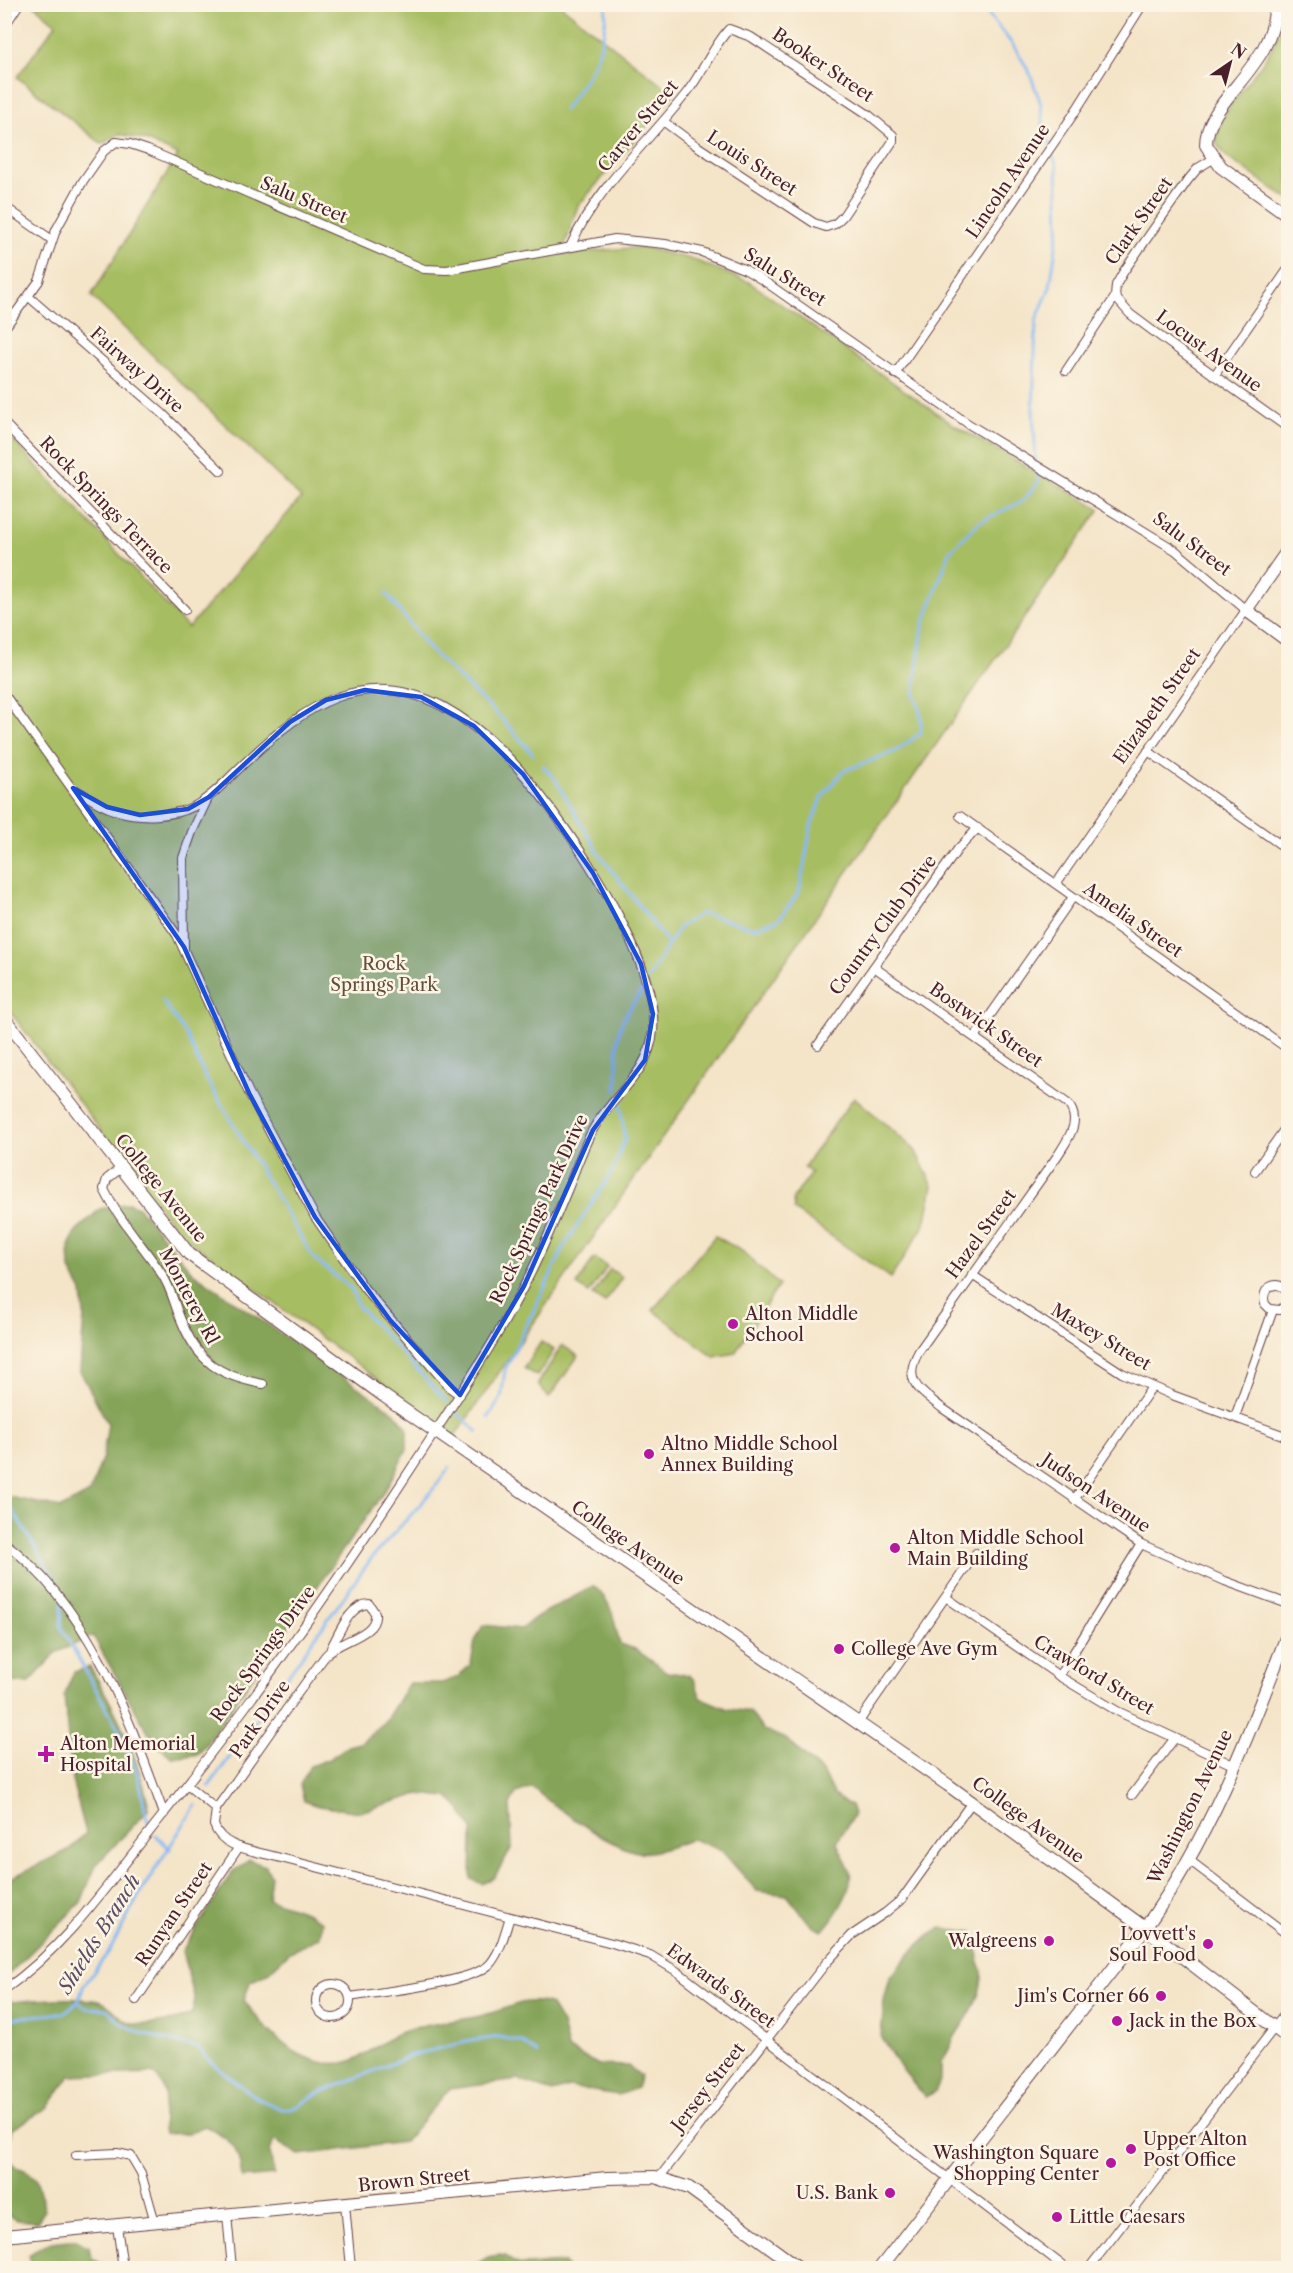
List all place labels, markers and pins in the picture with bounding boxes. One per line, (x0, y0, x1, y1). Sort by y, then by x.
place label: Alton Middle School (744, 1303, 858, 1346)
marker: Alton Middle School (726, 1317, 740, 1331)
place label: Altno Middle School Annex Building (660, 1433, 838, 1476)
marker: Altno Middle School Annex Building (642, 1447, 656, 1461)
place label: Alton Middle School Main Building (906, 1527, 1084, 1570)
marker: Alton Middle School Main Building (888, 1541, 902, 1555)
place label: College Ave Gym (851, 1638, 998, 1660)
marker: College Ave Gym (832, 1642, 846, 1656)
place label: Alton Memorial Hospital (59, 1733, 196, 1776)
marker: Alton Memorial Hospital (37, 1745, 55, 1763)
place label: Lovvett's Soul Food (1109, 1923, 1196, 1966)
place label: Walgreens (947, 1930, 1037, 1952)
marker: Walgreens (1042, 1934, 1056, 1948)
marker: Lovvett's Soul Food (1201, 1937, 1215, 1951)
place label: Jim's Corner 66 (1014, 1985, 1149, 2007)
marker: Jim's Corner 66 (1154, 1989, 1168, 2003)
place label: Jack in the Box (1126, 2010, 1257, 2032)
marker: Jack in the Box (1110, 2014, 1124, 2028)
place label: Upper Alton Post Office (1143, 2128, 1247, 2171)
place label: Washington Square Shopping Center (932, 2142, 1099, 2185)
marker: Upper Alton Post Office (1124, 2142, 1138, 2156)
marker: Washington Square Shopping Center (1104, 2156, 1118, 2170)
place label: U.S. Bank (796, 2182, 880, 2204)
marker: U.S. Bank (883, 2186, 897, 2200)
place label: Little Caesars (1069, 2206, 1185, 2228)
marker: Little Caesars (1050, 2210, 1064, 2224)

